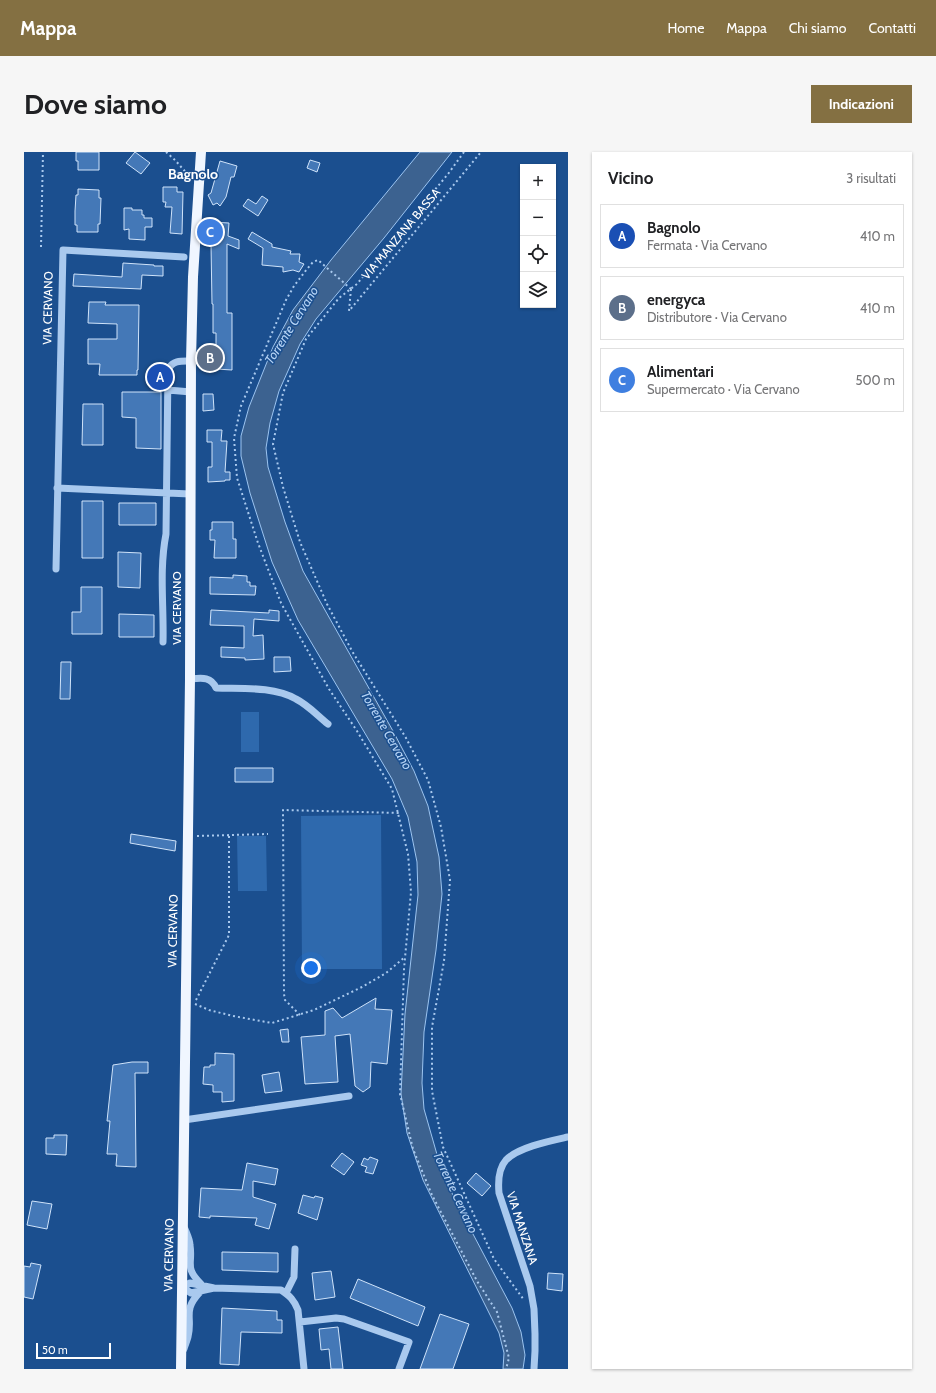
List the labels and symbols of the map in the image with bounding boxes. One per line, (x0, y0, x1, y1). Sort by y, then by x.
district label: Bagnolo (168, 165, 218, 183)
street label: VIA MANZANA BASSA (358, 185, 444, 282)
pin: C (197, 217, 223, 247)
street label: VIA CERVANO (39, 271, 56, 345)
water label: Torrente Cervano (261, 283, 321, 367)
pin: B (197, 343, 223, 373)
pin: A (147, 362, 173, 392)
street label: VIA CERVANO (169, 571, 184, 645)
water label: Torrente Cervano (358, 688, 416, 773)
street label: VIA CERVANO (164, 894, 181, 968)
your location (301, 958, 321, 978)
water label: Torrente Cervano (430, 1148, 482, 1236)
street label: VIA MANZANA (504, 1189, 542, 1267)
street label: VIA CERVANO (160, 1218, 177, 1292)
scale bar (36, 1341, 111, 1360)

